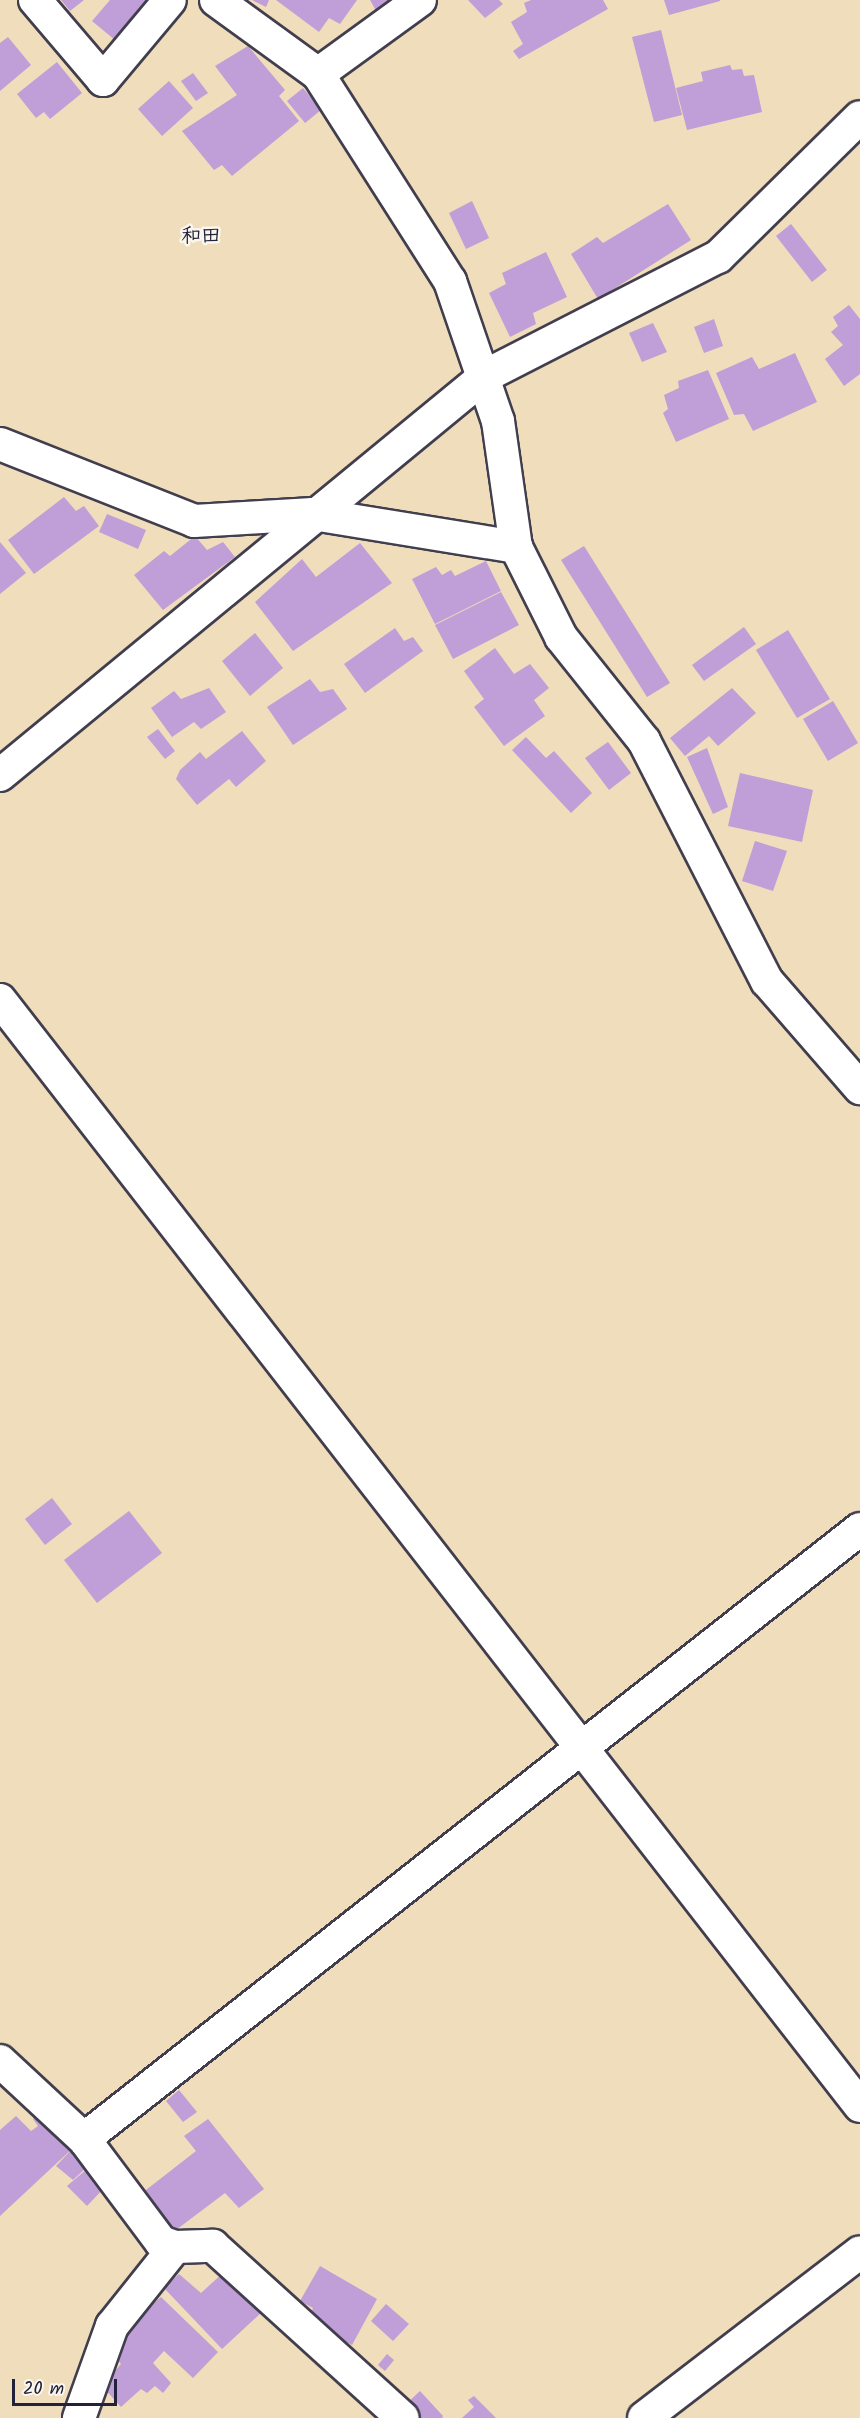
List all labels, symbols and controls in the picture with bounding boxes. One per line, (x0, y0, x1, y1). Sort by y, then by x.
district label: 和田 (181, 225, 221, 249)
scale bar (15, 2367, 120, 2405)
text: 20 m (23, 2375, 64, 2404)

